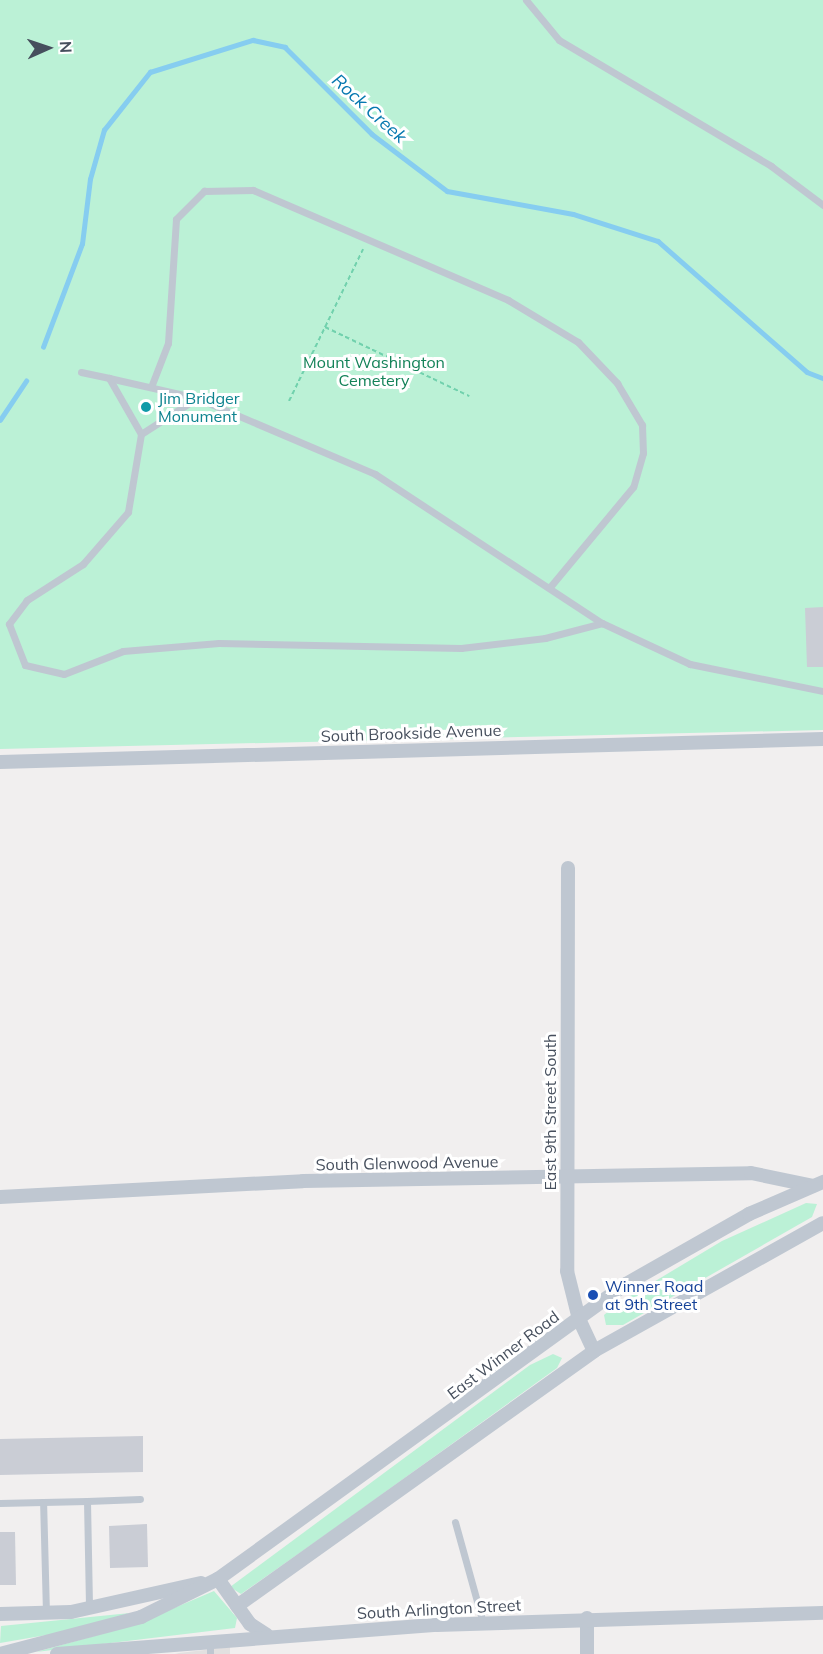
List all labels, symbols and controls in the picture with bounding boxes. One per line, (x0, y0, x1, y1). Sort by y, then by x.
north arrow (18, 18, 78, 78)
text: N (56, 40, 76, 54)
water label: Rock Creek (327, 70, 411, 148)
park label: Mount Washington Cemetery (303, 352, 445, 390)
place label: Jim Bridger Monument (158, 388, 240, 426)
marker: Jim Bridger Monument (139, 400, 153, 414)
street label: South Brookside Avenue (321, 720, 501, 746)
street label: East 9th Street South (540, 1033, 560, 1191)
street label: South Glenwood Avenue (316, 1152, 498, 1174)
place label: Winner Road at 9th Street (605, 1276, 703, 1314)
marker: Winner Road at 9th Street (586, 1288, 600, 1302)
street label: East Winner Road (443, 1307, 563, 1403)
street label: South Arlington Street (357, 1595, 521, 1623)

